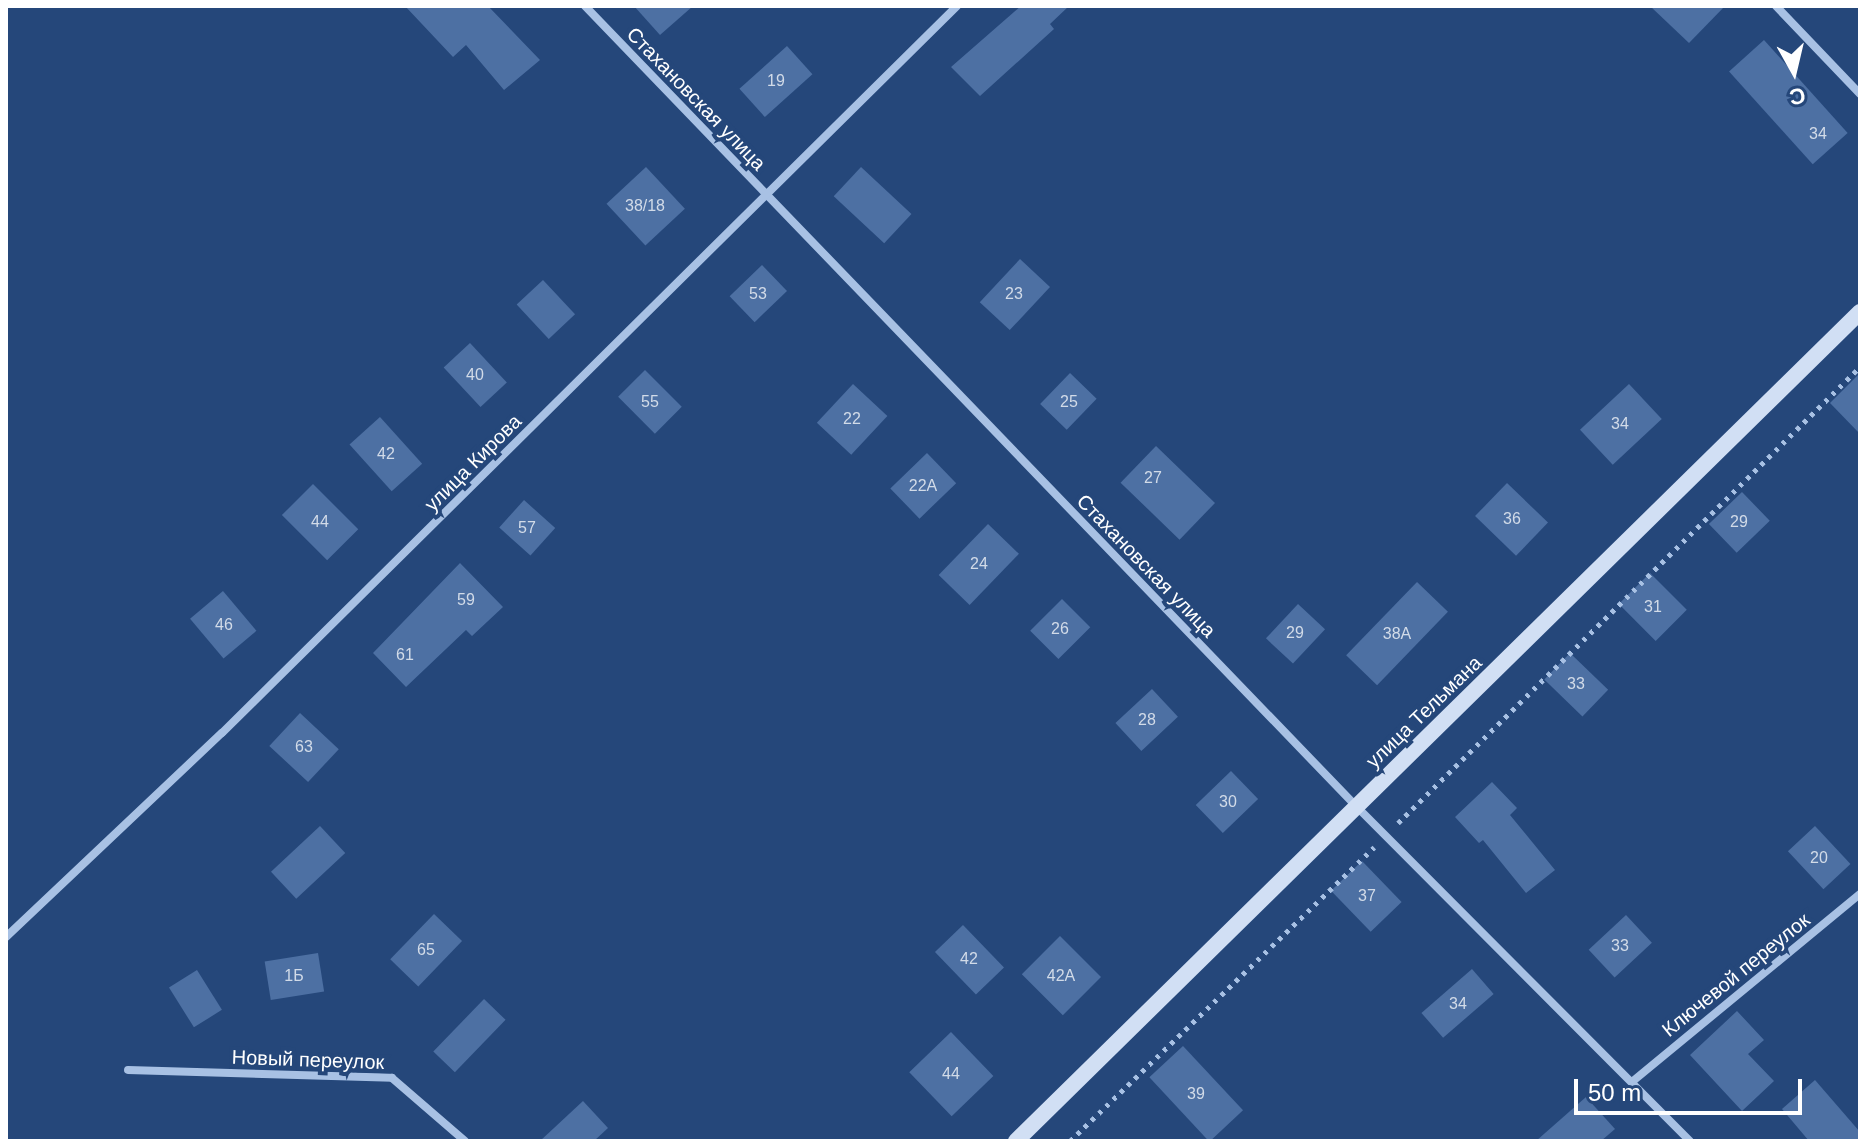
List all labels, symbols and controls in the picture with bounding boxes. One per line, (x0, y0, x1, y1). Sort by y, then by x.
street label: Стахановская улица (621, 22, 771, 176)
north arrow (1754, 32, 1834, 112)
house number: 19 (767, 71, 785, 91)
text: С (1788, 83, 1807, 110)
house number: 34 (1809, 124, 1827, 144)
house number: 38/18 (625, 196, 665, 216)
house number: 53 (749, 284, 767, 304)
house number: 23 (1005, 284, 1023, 304)
house number: 40 (466, 365, 484, 385)
house number: 55 (641, 392, 659, 412)
house number: 25 (1060, 392, 1078, 412)
house number: 22 (843, 409, 861, 429)
street label: улица Кирова (420, 410, 526, 516)
house number: 34 (1611, 414, 1629, 434)
house number: 42 (377, 444, 395, 464)
house number: 27 (1144, 468, 1162, 488)
house number: 22А (909, 476, 937, 496)
street label: Стахановская улица (1071, 489, 1221, 643)
house number: 36 (1503, 509, 1521, 529)
house number: 44 (311, 512, 329, 532)
house number: 29 (1730, 512, 1748, 532)
house number: 57 (518, 518, 536, 538)
house number: 24 (970, 554, 988, 574)
house number: 59 (457, 590, 475, 610)
house number: 31 (1644, 597, 1662, 617)
house number: 46 (215, 615, 233, 635)
house number: 26 (1051, 619, 1069, 639)
house number: 29 (1286, 623, 1304, 643)
house number: 38А (1383, 624, 1411, 644)
house number: 61 (396, 645, 414, 665)
street label: улица Тельмана (1361, 651, 1487, 773)
house number: 33 (1567, 674, 1585, 694)
house number: 28 (1138, 710, 1156, 730)
house number: 63 (295, 737, 313, 757)
house number: 30 (1219, 792, 1237, 812)
house number: 20 (1810, 848, 1828, 868)
house number: 37 (1358, 886, 1376, 906)
street label: Ключевой переулок (1657, 908, 1815, 1042)
house number: 33 (1611, 936, 1629, 956)
house number: 65 (417, 940, 435, 960)
house number: 42 (960, 949, 978, 969)
house number: 1Б (284, 966, 304, 986)
house number: 42А (1047, 966, 1075, 986)
house number: 34 (1449, 994, 1467, 1014)
street label: Новый переулок (231, 1045, 385, 1075)
scale bar (1578, 1063, 1806, 1113)
house number: 44 (942, 1064, 960, 1084)
text: 50 m (1588, 1079, 1641, 1106)
house number: 39 (1187, 1084, 1205, 1104)

